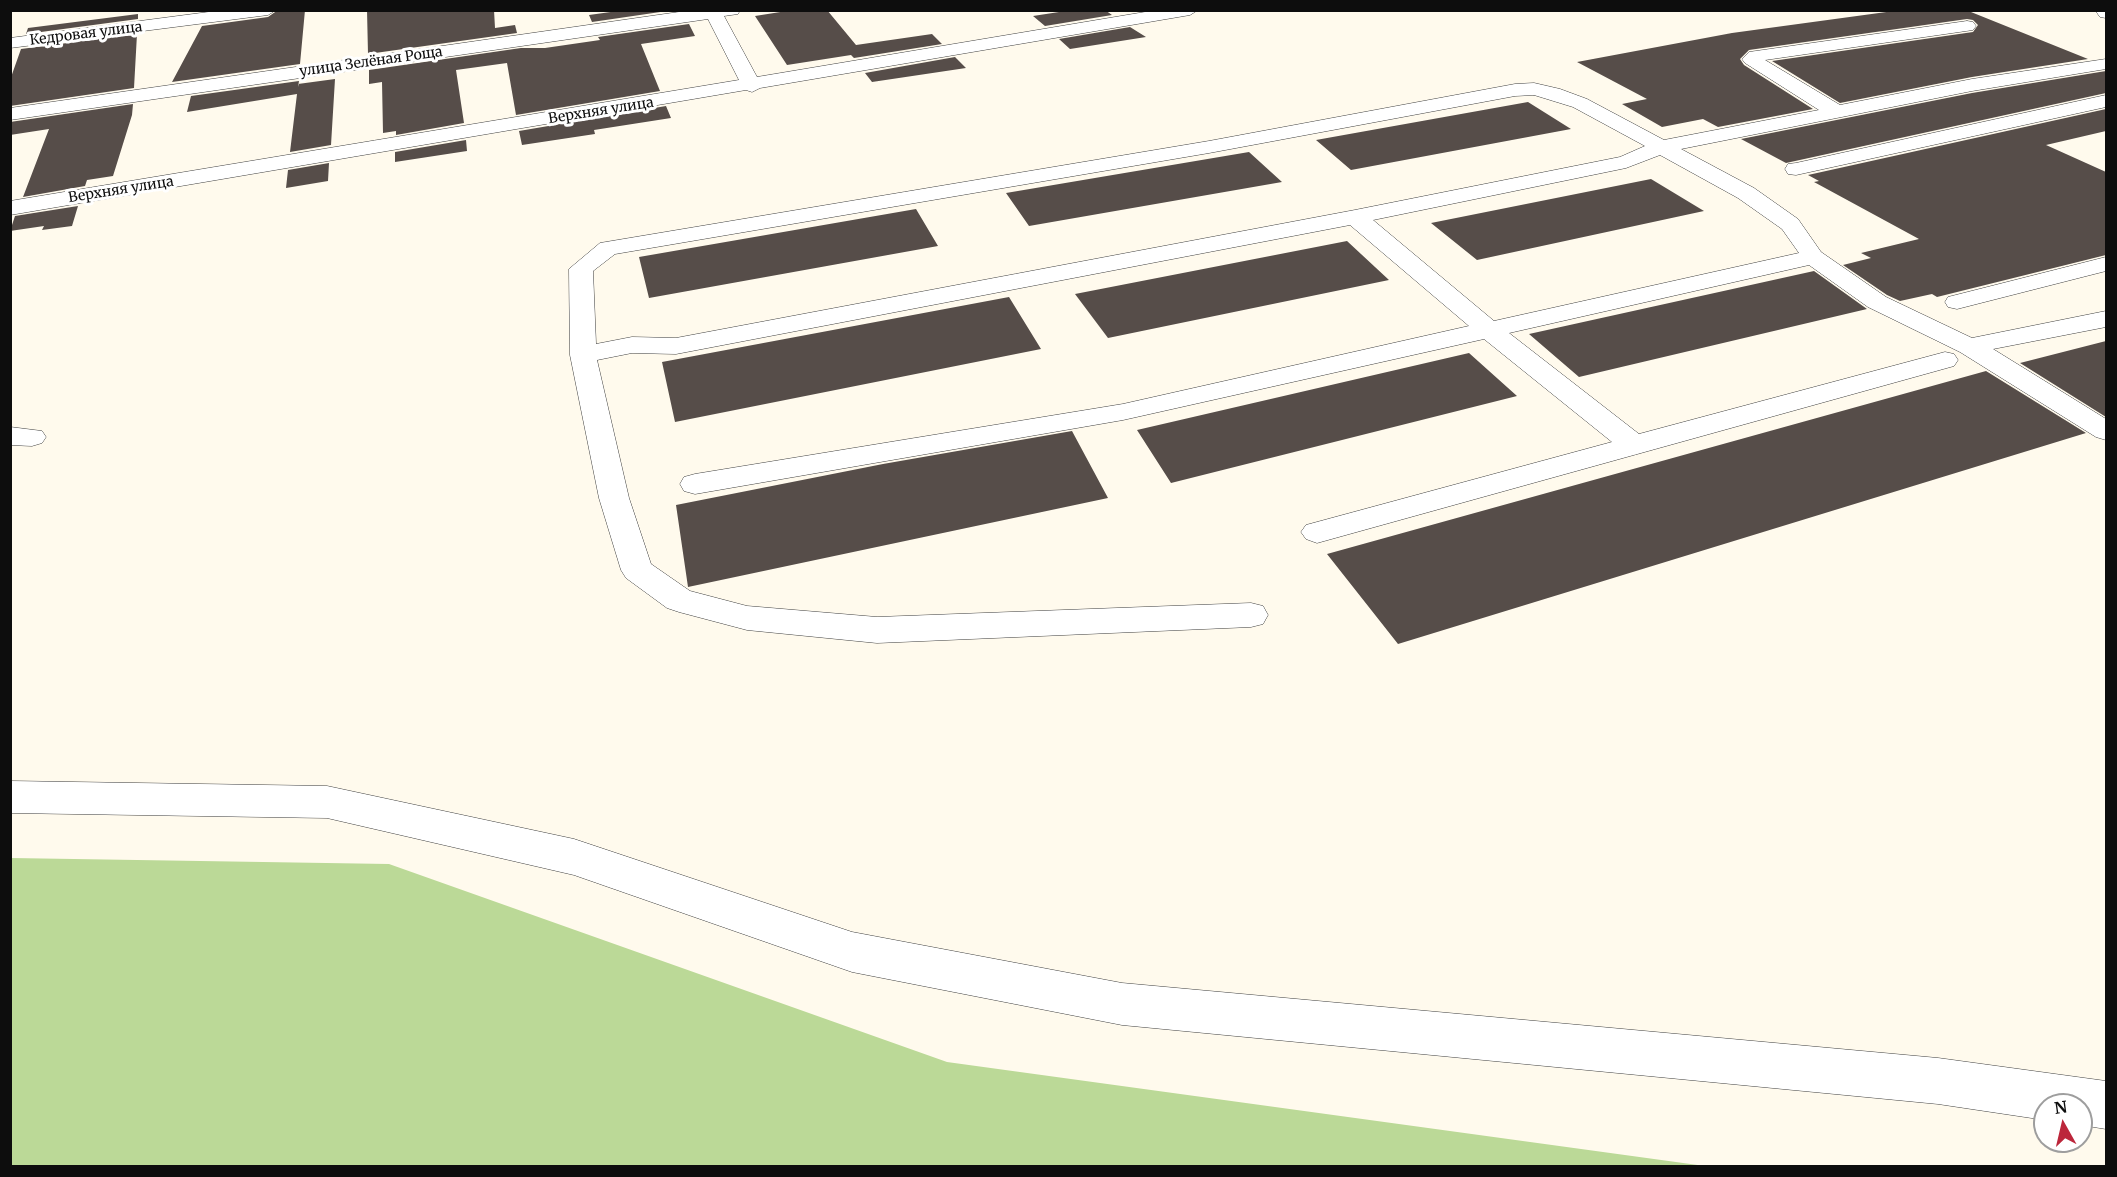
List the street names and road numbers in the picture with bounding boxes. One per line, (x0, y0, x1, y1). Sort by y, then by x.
street label: Кедровая улица (29, 19, 143, 49)
street label: улица Зелёная Роща (298, 44, 444, 80)
street label: Верхняя улица (547, 94, 655, 128)
street label: Верхняя улица (67, 173, 175, 207)

